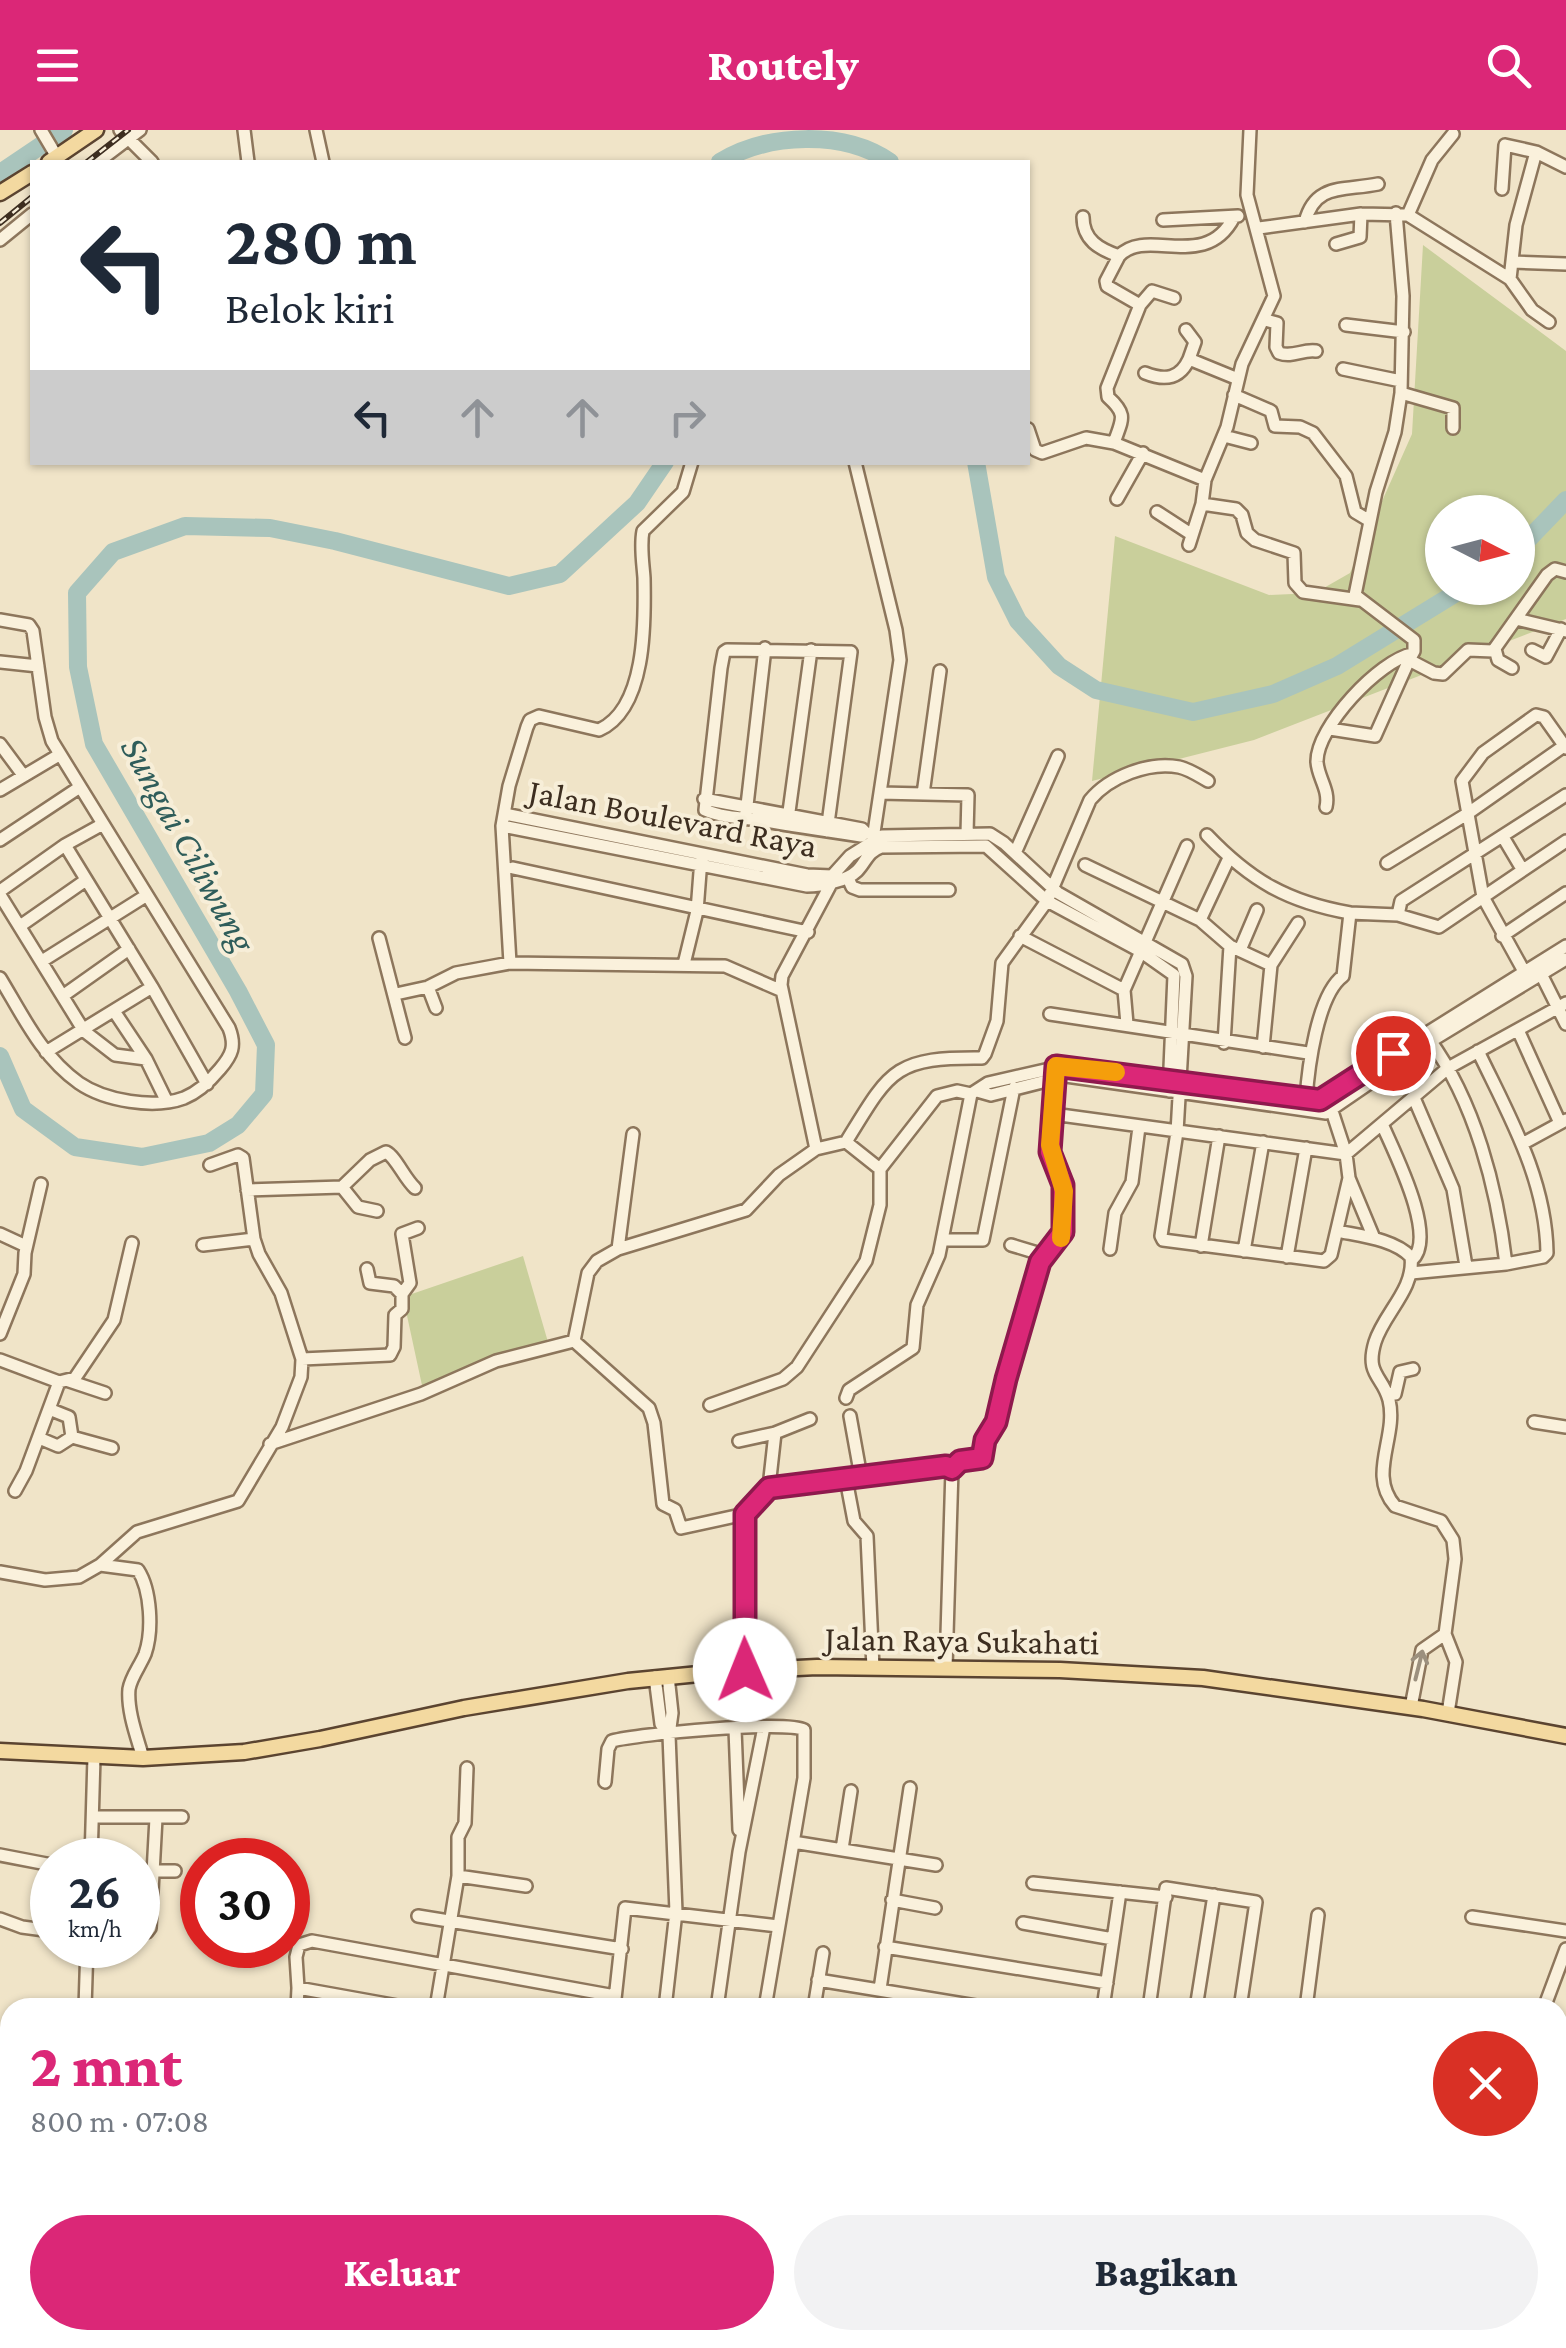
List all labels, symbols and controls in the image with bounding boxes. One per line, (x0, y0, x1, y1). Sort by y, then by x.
icon: menu (30, 38, 85, 93)
icon: search (1481, 38, 1536, 93)
text: Routely (707, 40, 859, 90)
icon: left (60, 200, 190, 330)
text: 280 m (225, 201, 417, 279)
text: Belok kiri (225, 283, 395, 333)
icon: left (345, 390, 400, 445)
icon: ahead (450, 390, 505, 445)
icon: ahead (555, 390, 610, 445)
icon: right (660, 390, 715, 445)
north arrow (1425, 495, 1535, 605)
map controls (1425, 495, 1535, 605)
water label: Sungai Ciliwung (113, 729, 266, 960)
street label: Jalan Boulevard Raya (522, 771, 820, 866)
pin (1351, 1011, 1436, 1096)
icon: arrive (1366, 1026, 1421, 1081)
position arrow (693, 1618, 797, 1722)
street label: Jalan Raya Sukahati (821, 1619, 1100, 1662)
one-way arrow (1411, 1649, 1430, 1681)
speed limit sign: 30 (180, 1838, 310, 1968)
text: 26 (69, 1863, 121, 1919)
text: km/h (68, 1915, 122, 1942)
button: close (1433, 2031, 1538, 2136)
text: 2 mnt (30, 2032, 182, 2099)
text: 800 m · 07:08 (30, 2103, 209, 2139)
button: Keluar (30, 2215, 774, 2330)
button: Bagikan (794, 2215, 1538, 2330)

